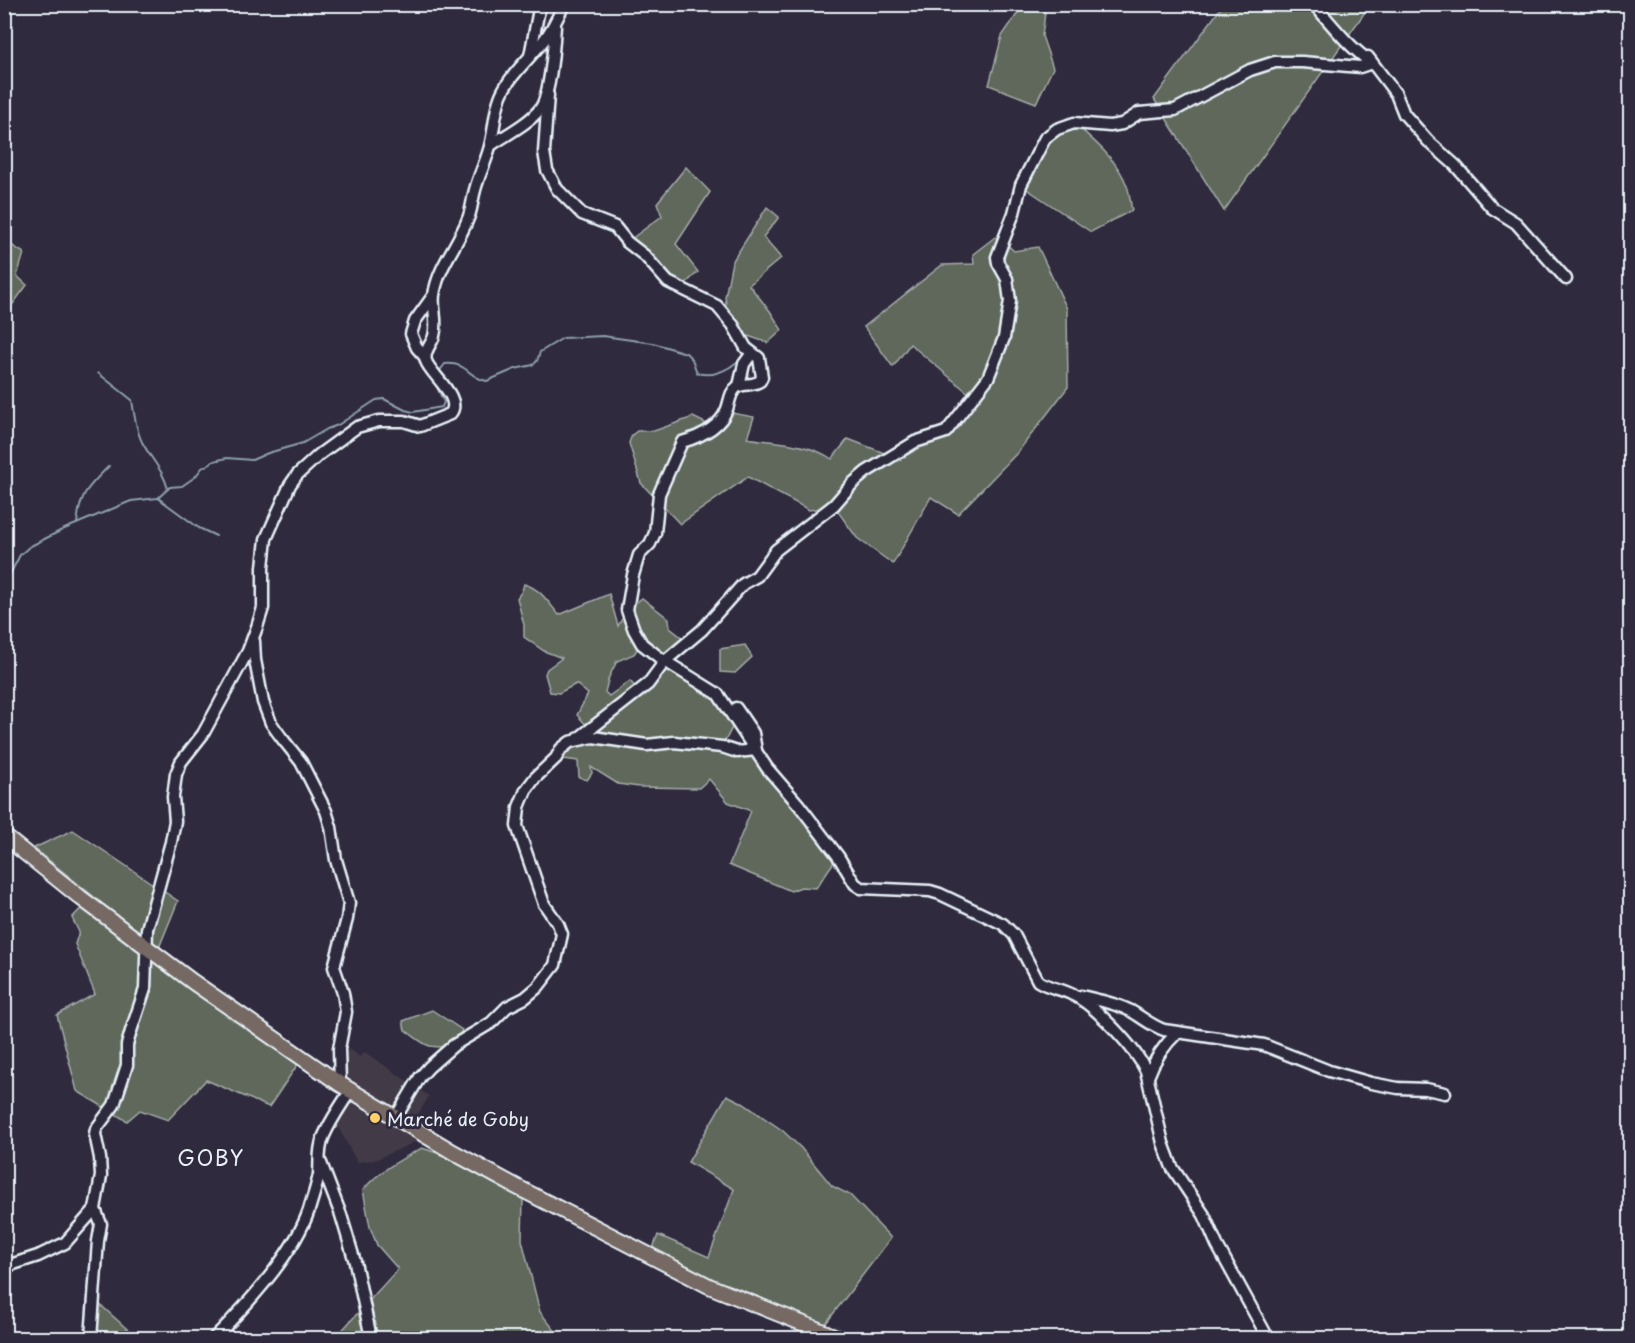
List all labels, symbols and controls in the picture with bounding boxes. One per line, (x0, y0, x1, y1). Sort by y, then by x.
place label: Marché de Goby (387, 1105, 529, 1132)
marker: Marché de Goby (368, 1111, 382, 1125)
district label: GOBY (177, 1141, 245, 1173)

